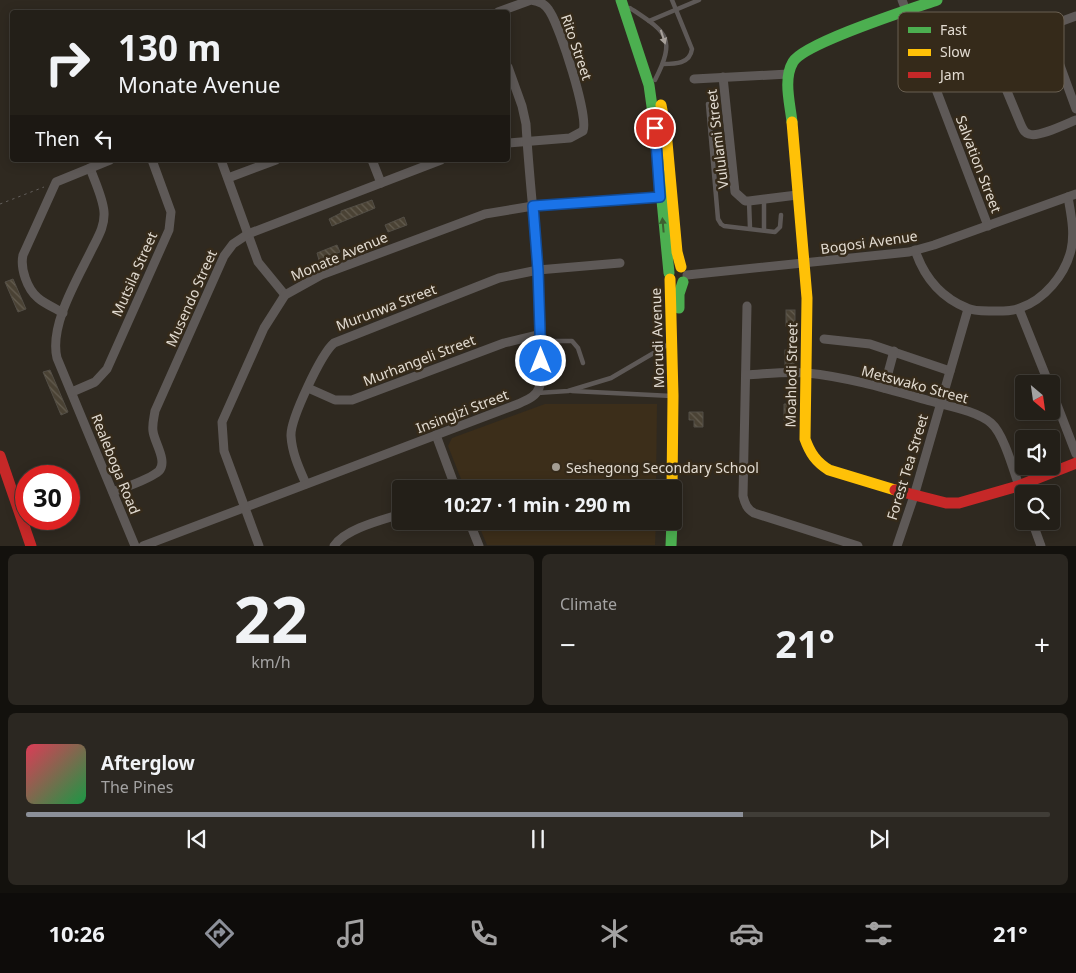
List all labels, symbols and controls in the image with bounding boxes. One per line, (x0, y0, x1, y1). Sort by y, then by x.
street label: Rito Street (557, 11, 597, 83)
legend (898, 12, 1064, 92)
text: Fast (940, 20, 967, 39)
text: 130 m (118, 24, 221, 71)
icon: right (35, 30, 100, 95)
one-way arrow (659, 30, 667, 45)
text: Slow (940, 42, 971, 61)
text: Jam (938, 65, 965, 84)
text: Monate Avenue (118, 69, 281, 99)
street label: Vululami Street (701, 88, 733, 190)
pin (634, 107, 676, 149)
street label: Salvation Street (952, 113, 1006, 215)
icon: arrive (641, 114, 669, 142)
icon: left (90, 125, 118, 153)
text: Then (35, 126, 80, 152)
one-way arrow (659, 216, 667, 232)
street label: Bogosi Avenue (819, 226, 919, 258)
street label: Monate Avenue (288, 227, 390, 285)
street label: Mutsila Street (107, 229, 161, 319)
street label: Musendo Street (161, 246, 221, 350)
street label: Murunwa Street (333, 279, 439, 335)
street label: Morudi Avenue (646, 287, 668, 389)
street label: Moahlodi Street (781, 322, 801, 428)
street label: Murhangeli Street (360, 330, 478, 390)
position arrow (514, 334, 566, 386)
street label: Metswako Street (859, 361, 971, 407)
north arrow (1015, 375, 1060, 420)
map controls (1015, 375, 1060, 530)
street label: Insingizi Street (413, 385, 511, 437)
street label: Realeboga Road (87, 411, 145, 517)
street label: Forest Tea Street (882, 412, 932, 522)
button: sound (1015, 430, 1060, 475)
place label: Seshegong Secondary School (566, 458, 759, 477)
marker: Seshegong Secondary School (550, 461, 562, 473)
speed limit sign: 30 (15, 465, 80, 530)
button: search (1015, 485, 1060, 530)
text: 10:27 · 1 min · 290 m (443, 492, 631, 518)
text: 22 (234, 574, 308, 662)
text: Climate (560, 593, 617, 615)
text: 21° (775, 617, 835, 669)
text: − (560, 625, 576, 663)
text: + (1034, 625, 1050, 663)
text: km/h (251, 651, 291, 673)
text: Afterglow (101, 750, 195, 776)
text: The Pines (101, 776, 173, 798)
icon: previous (183, 825, 211, 853)
icon: pause (524, 825, 552, 853)
icon: next (865, 825, 893, 853)
icon: directions (202, 916, 237, 951)
icon: music (334, 916, 369, 951)
icon: phone (466, 916, 501, 951)
icon: climate (597, 916, 632, 951)
icon: car (729, 916, 764, 951)
icon: filters (861, 916, 896, 951)
text: 10:26 (48, 918, 105, 948)
text: 21° (993, 918, 1027, 948)

